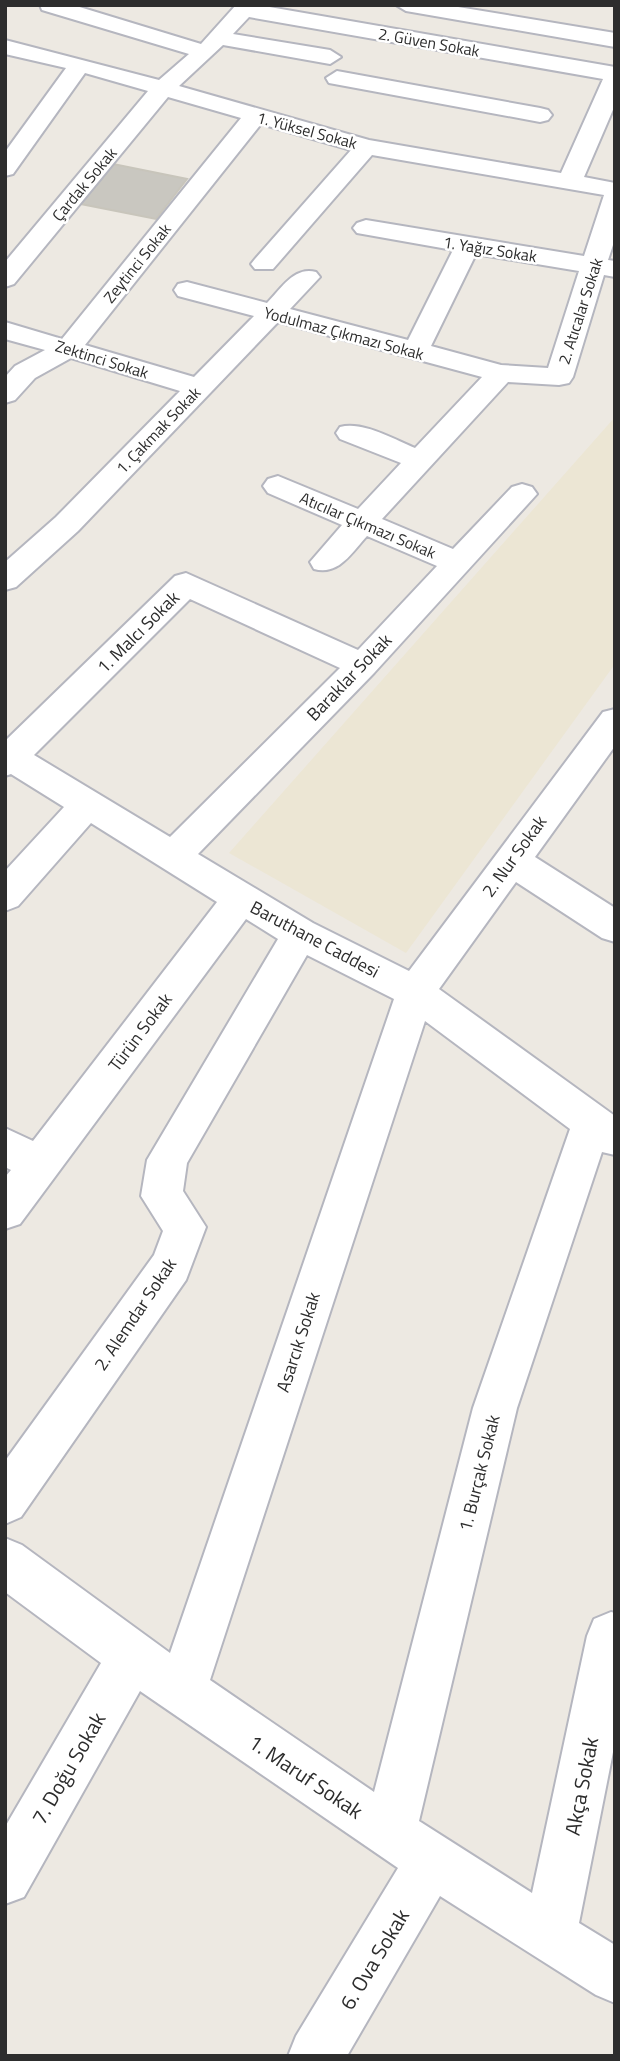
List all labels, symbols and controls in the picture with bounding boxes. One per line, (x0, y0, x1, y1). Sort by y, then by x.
street label: 2. Güven Sokak (376, 21, 482, 63)
street label: 1. Yüksel Sokak (254, 105, 360, 155)
street label: Çardak Sokak (46, 142, 122, 226)
street label: Zeytinci Sokak (97, 218, 177, 308)
street label: 1. Yağız Sokak (441, 230, 539, 268)
street label: 2. Atıcalar Sokak (552, 254, 609, 367)
street label: Yodulmaz Çıkmazı Sokak (261, 300, 427, 366)
street label: Zektinci Sokak (52, 333, 152, 385)
street label: 1. Çakmak Sokak (110, 381, 206, 479)
street label: Atıcılar Çıkmazı Sokak (296, 485, 440, 565)
street label: 1. Malcı Sokak (90, 584, 186, 680)
street label: Baraklar Sokak (300, 627, 398, 727)
street label: 2. Nur Sokak (475, 809, 553, 902)
street label: Baruthane Caddesi (246, 894, 384, 984)
street label: Türün Sokak (101, 987, 179, 1077)
street label: 2. Alemdar Sokak (87, 1252, 183, 1376)
street label: Asarcık Sokak (269, 1288, 327, 1396)
street label: 1. Burçak Sokak (451, 1411, 507, 1534)
street label: 7. Doğu Sokak (23, 1706, 113, 1830)
street label: 1. Maruf Sokak (242, 1726, 370, 1826)
street label: Akça Sokak (556, 1734, 606, 1838)
street label: 6. Ova Sokak (331, 1902, 417, 2016)

